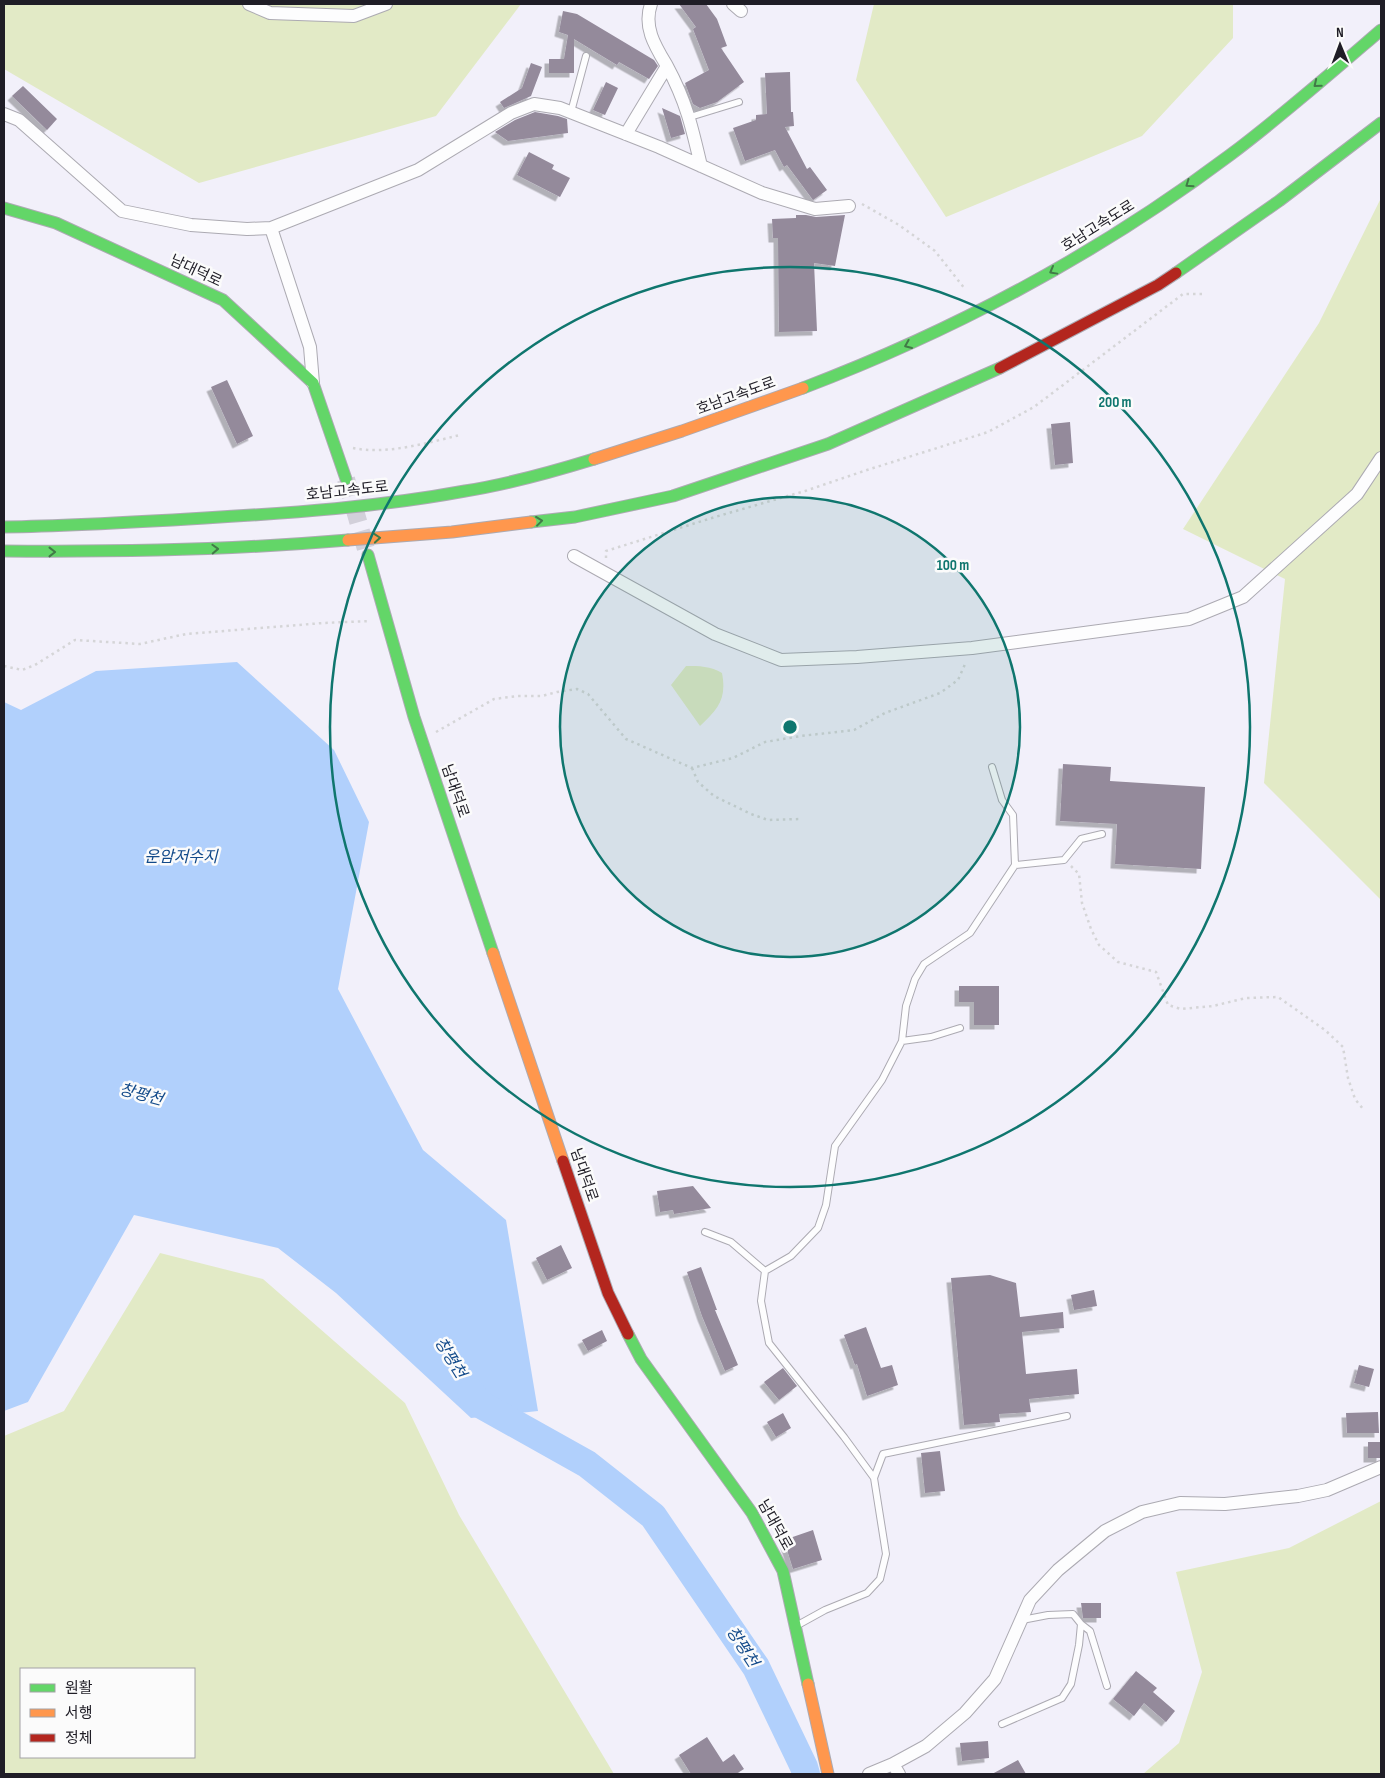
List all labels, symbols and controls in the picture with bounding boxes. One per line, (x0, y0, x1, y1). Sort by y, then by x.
north arrow (1315, 20, 1365, 70)
text: N (1336, 24, 1344, 41)
one-way arrow (1314, 78, 1323, 87)
one-way arrow (1186, 178, 1195, 187)
street label: 호남고속도로 (1058, 196, 1138, 256)
street label: 남대덕로 (167, 251, 225, 291)
one-way arrow (1049, 265, 1058, 275)
one-way arrow (904, 339, 913, 349)
street label: 호남고속도로 (694, 373, 778, 419)
text: 200 m (1098, 393, 1132, 412)
street label: 호남고속도로 (305, 477, 389, 505)
one-way arrow (534, 517, 543, 527)
one-way arrow (373, 533, 381, 544)
one-way arrow (212, 544, 219, 554)
one-way arrow (49, 546, 57, 557)
text: 100 m (937, 556, 969, 575)
centre of rings (781, 718, 799, 736)
street label: 남대덕로 (437, 762, 473, 820)
water label: 운암저수지 (144, 848, 219, 867)
water label: 창평천 (117, 1080, 167, 1110)
street label: 남대덕로 (566, 1146, 602, 1204)
water label: 창평천 (430, 1334, 471, 1384)
street label: 남대덕로 (753, 1496, 797, 1554)
water label: 창평천 (722, 1623, 763, 1673)
legend (20, 1668, 195, 1758)
text: 원활 (65, 1679, 93, 1698)
text: 서행 (65, 1704, 93, 1723)
text: 정체 (65, 1729, 93, 1748)

